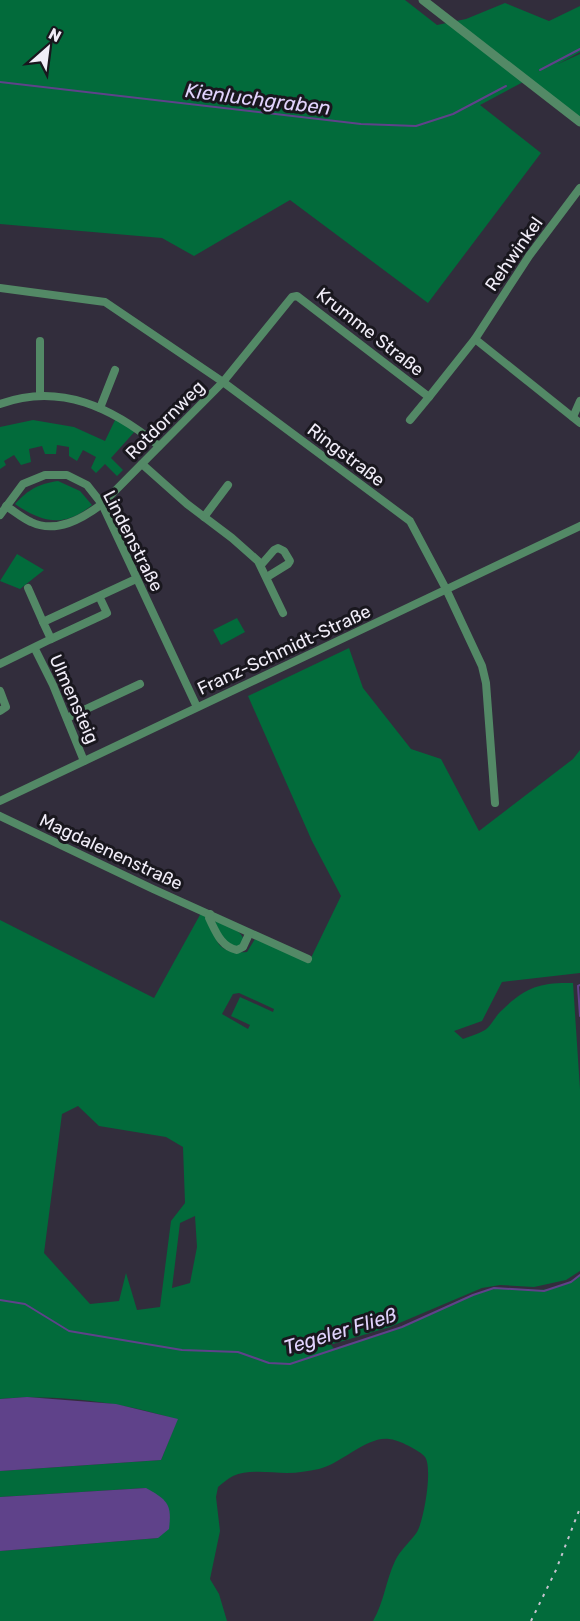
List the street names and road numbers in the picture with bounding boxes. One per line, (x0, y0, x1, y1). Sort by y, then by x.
street label: Rehwinkel (480, 213, 548, 295)
street label: Krumme Straße (312, 283, 428, 381)
street label: Rotdornweg (121, 376, 209, 464)
street label: Ringstraße (303, 419, 389, 491)
street label: Lindenstraße (98, 487, 168, 595)
street label: Franz-Schmidt-Straße (194, 600, 374, 700)
street label: Ulmensteig (45, 651, 103, 747)
street label: Magdalenenstraße (36, 809, 186, 895)

